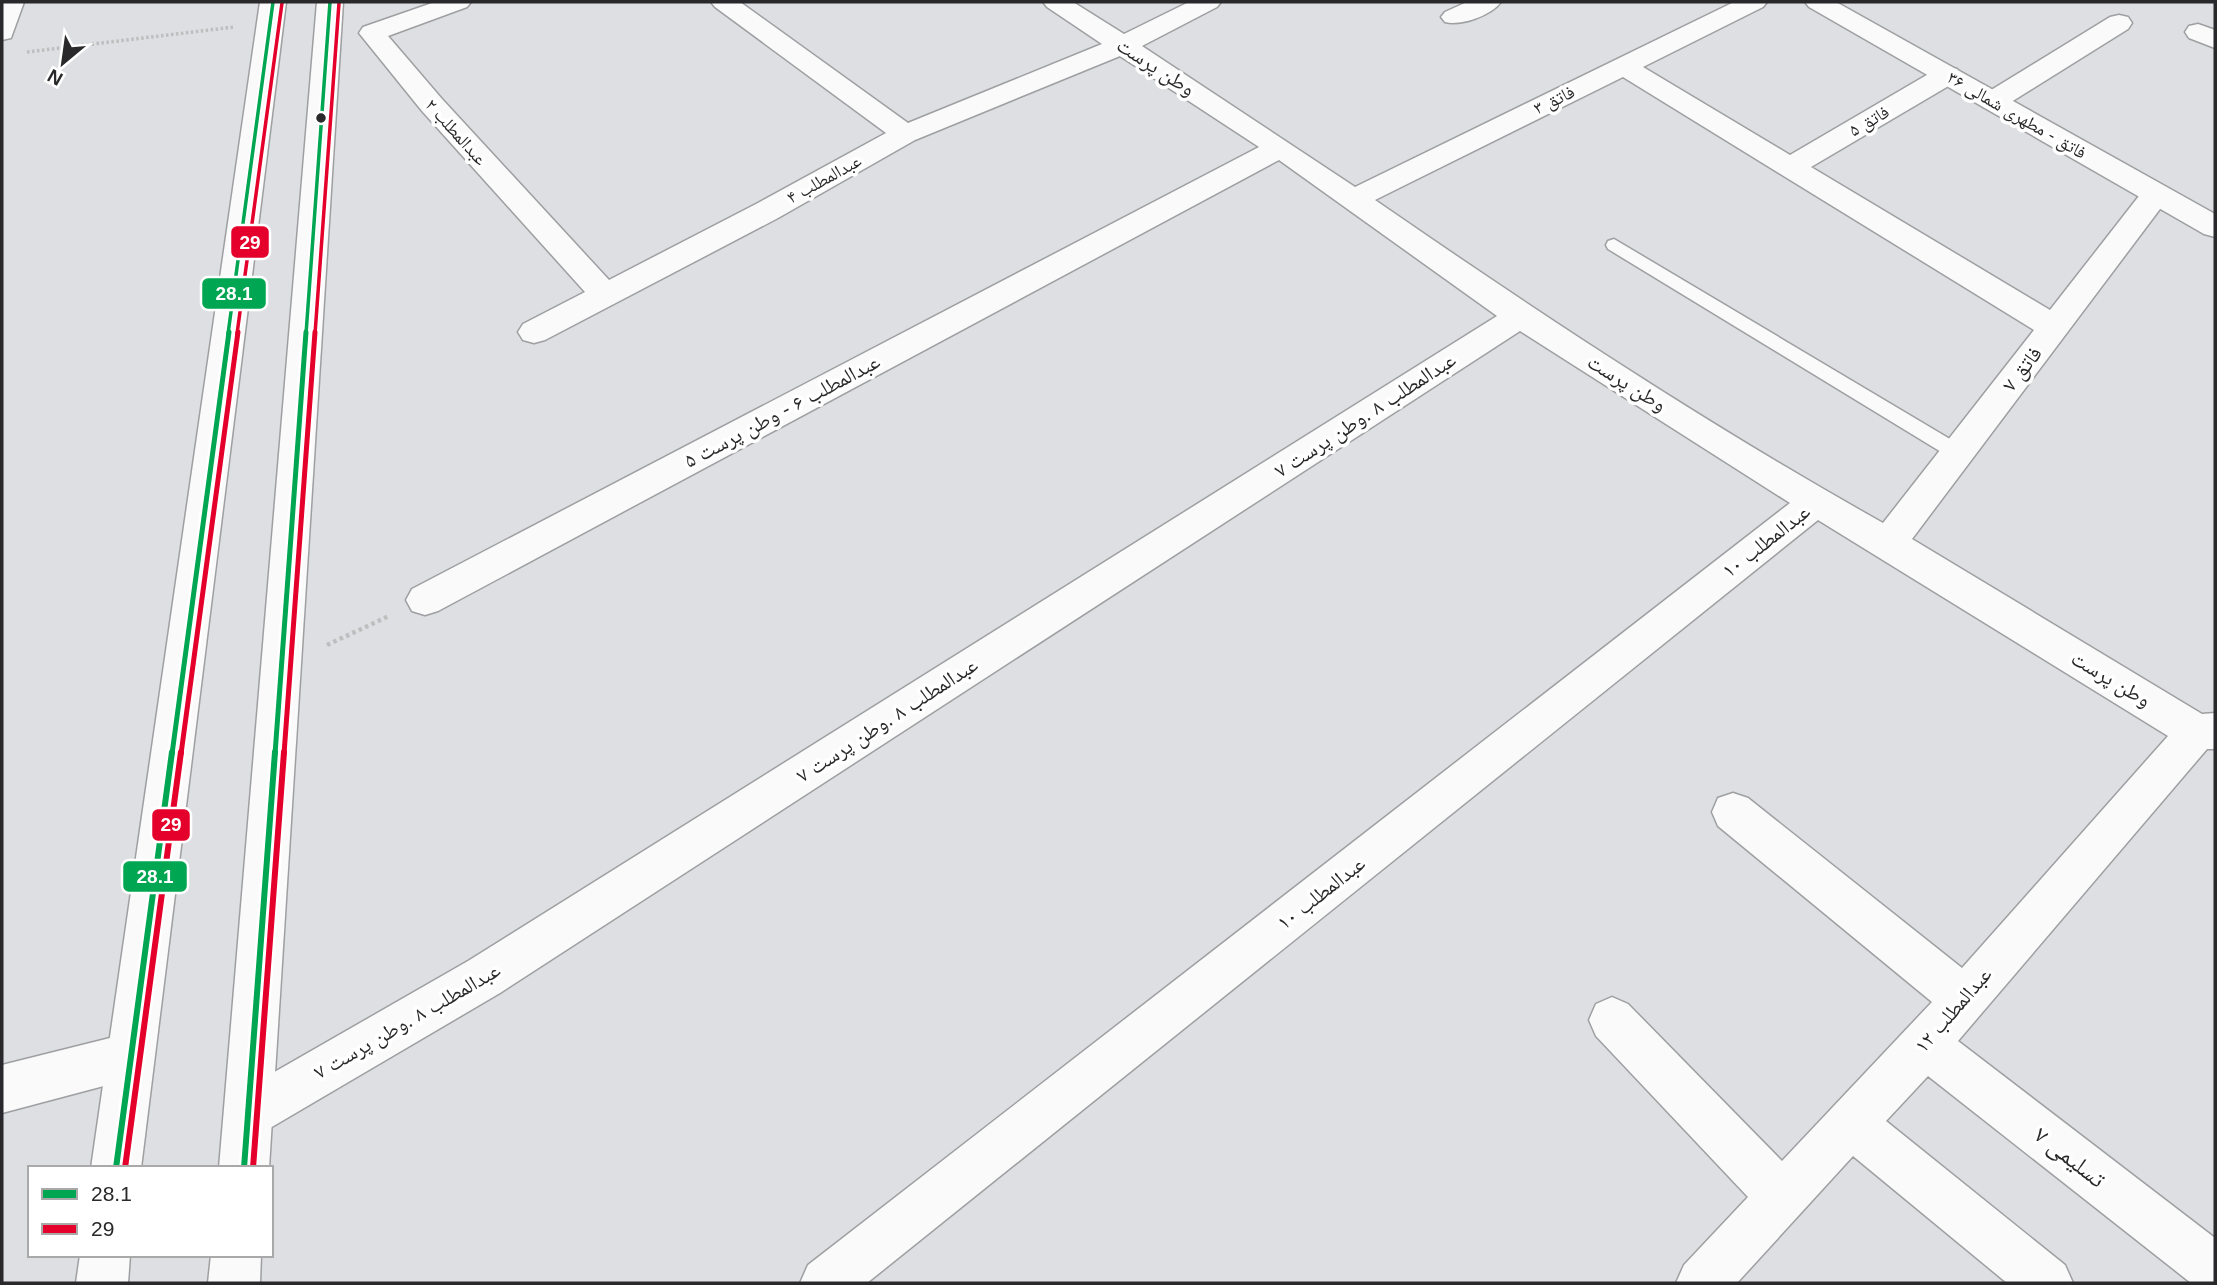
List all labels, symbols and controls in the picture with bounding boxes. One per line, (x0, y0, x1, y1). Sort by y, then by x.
north arrow (28, 28, 98, 98)
street label: وطن پرست (1112, 33, 1200, 102)
text: N (44, 65, 66, 90)
street label: فاتق - مطهری شمالی ۳۶ (1944, 67, 2090, 164)
street label: فاتق ۳ (1530, 82, 1578, 119)
street label: عبدالمطلب ۲ (421, 95, 491, 170)
street label: فاتق ۵ (1845, 102, 1893, 141)
unlabelled marker (314, 111, 328, 125)
street label: عبدالمطلب ۴ (783, 150, 865, 208)
line badge: 29 (230, 225, 270, 259)
text: 29 (239, 232, 261, 253)
line badge: 28.1 (201, 277, 267, 310)
text: 28.1 (216, 283, 253, 304)
street label: فاتق ۷ (1997, 342, 2048, 397)
street label: عبدالمطلب ۸ .وطن پرست ۷ (1270, 347, 1461, 483)
street label: عبدالمطلب ۶ - وطن پرست ۵ (680, 349, 885, 474)
street label: وطن پرست (1583, 349, 1671, 417)
street label: عبدالمطلب ۱۰ (1717, 499, 1815, 583)
street label: وطن پرست (2066, 646, 2155, 713)
street label: عبدالمطلب ۸ .وطن پرست ۷ (792, 652, 983, 788)
line badge: 29 (151, 808, 191, 842)
text: 29 (160, 814, 182, 835)
street label: عبدالمطلب ۱۰ (1272, 851, 1370, 935)
line badge: 28.1 (122, 860, 188, 893)
text: 28.1 (137, 866, 174, 887)
street label: عبدالمطلب ۸ .وطن پرست ۷ (310, 958, 505, 1085)
street label: عبدالمطلب ۱۲ (1909, 962, 1996, 1057)
street label: تسلیمی ۷ (2029, 1121, 2111, 1193)
legend (28, 1166, 273, 1257)
text: 28.1 (91, 1182, 132, 1205)
text: 29 (91, 1217, 114, 1240)

